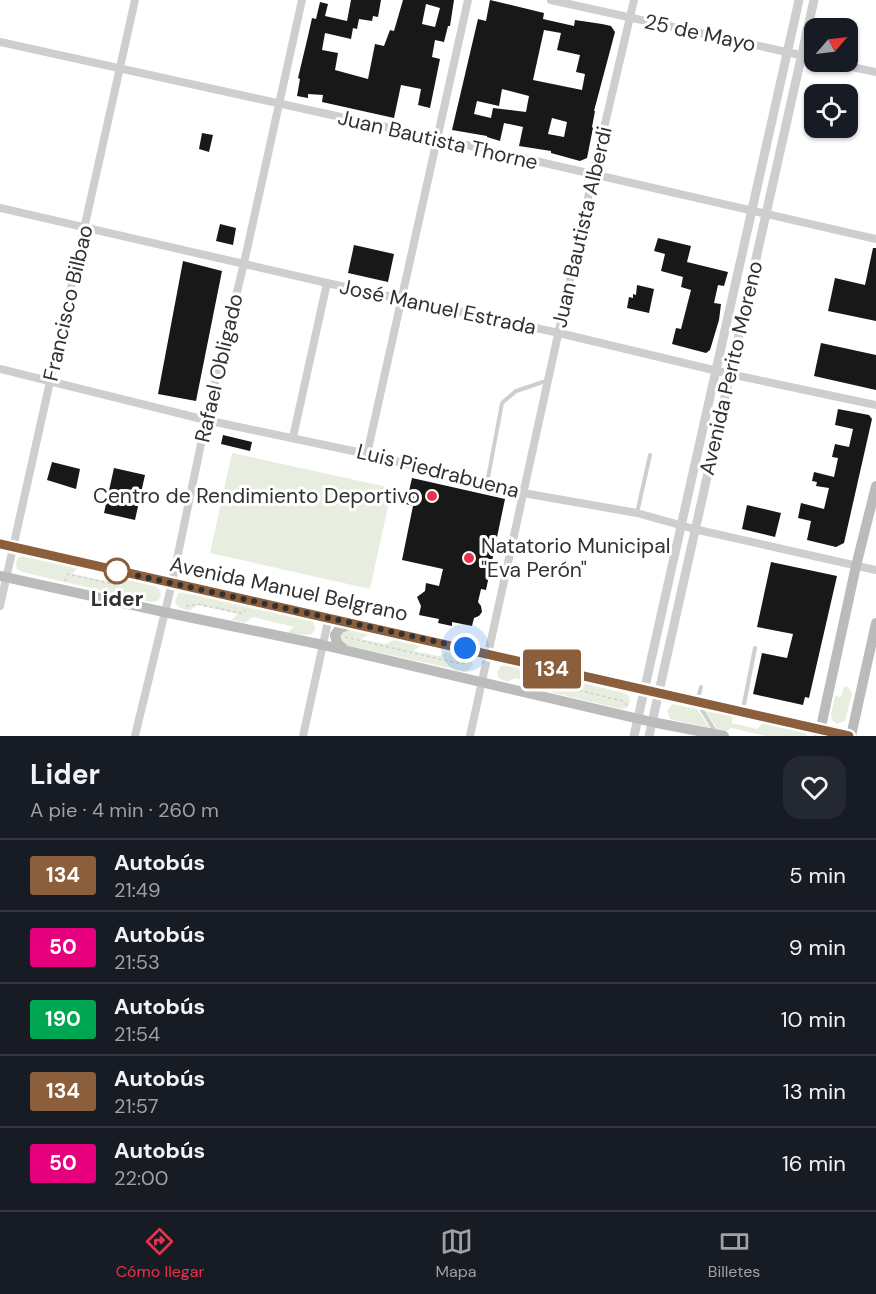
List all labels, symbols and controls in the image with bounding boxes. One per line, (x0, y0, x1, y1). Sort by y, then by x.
street label: 25 de Mayo (642, 8, 758, 58)
north arrow (804, 18, 858, 72)
map controls (804, 18, 858, 138)
button: locate (804, 84, 858, 138)
street label: Juan Bautista Thorne (335, 103, 541, 177)
street label: Juan Bautista Alberdi (545, 124, 619, 330)
street label: Francisco Bilbao (36, 222, 100, 384)
street label: Avenida Perito Moreno (693, 258, 769, 478)
street label: José Manuel Estrada (337, 272, 539, 342)
street label: Rafael Obligado (188, 291, 250, 445)
street label: Luis Piedrabuena (354, 437, 522, 505)
place label: Centro de Rendimiento Deportivo (93, 482, 420, 510)
marker: Centro de Rendimiento Deportivo (425, 489, 439, 503)
place label: Natatorio Municipal "Eva Perón" (481, 532, 670, 584)
street label: Avenida Manuel Belgrano (167, 550, 411, 628)
marker: Natatorio Municipal "Eva Perón" (462, 551, 476, 565)
marker: Lider (104, 558, 130, 584)
place label: Lider (91, 585, 144, 613)
your location (450, 633, 480, 663)
line badge: 134 (518, 650, 586, 688)
text: 134 (535, 655, 569, 683)
text: Lider (30, 756, 100, 793)
button: heart (783, 756, 846, 819)
text: A pie · 4 min · 260 m (30, 797, 219, 823)
text: Autobús (114, 848, 205, 877)
text: 134 (46, 861, 80, 889)
text: 5 min (789, 861, 846, 890)
text: 21:49 (114, 877, 161, 903)
text: Autobús (114, 920, 205, 949)
text: 50 (49, 933, 77, 961)
text: 9 min (789, 933, 846, 962)
text: 21:53 (114, 949, 160, 975)
text: Autobús (114, 992, 205, 1021)
text: 190 (45, 1005, 81, 1033)
text: 10 min (781, 1005, 846, 1034)
text: 21:54 (114, 1021, 160, 1047)
text: Autobús (114, 1064, 205, 1093)
text: 134 (46, 1077, 80, 1105)
text: 13 min (783, 1077, 846, 1106)
text: 21:57 (114, 1093, 158, 1119)
text: Autobús (114, 1136, 205, 1165)
text: 50 (49, 1149, 77, 1177)
text: 16 min (782, 1149, 846, 1178)
text: 22:00 (114, 1165, 168, 1191)
tab: Cómo llegar (116, 1225, 204, 1282)
tab: Mapa (436, 1225, 476, 1282)
tab: Billetes (708, 1225, 760, 1282)

